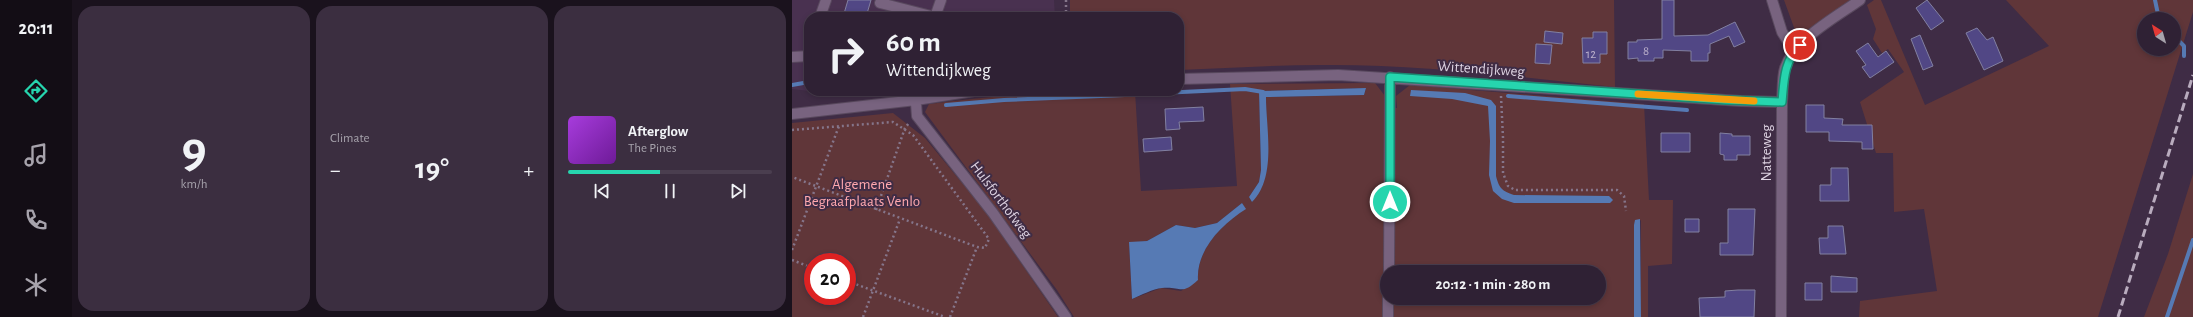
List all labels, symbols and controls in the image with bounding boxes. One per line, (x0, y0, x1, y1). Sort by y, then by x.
north arrow (2137, 12, 2181, 56)
map controls (2137, 12, 2181, 56)
text: 20:11 (19, 20, 53, 38)
icon: right (820, 28, 872, 80)
pin (1783, 28, 1817, 62)
text: 60 m (886, 29, 941, 57)
icon: arrive (1789, 34, 1811, 56)
house number: 8 (1643, 45, 1649, 58)
house number: 12 (1586, 48, 1596, 61)
street label: Wittendijkweg (1437, 58, 1526, 80)
text: Wittendijkweg (886, 62, 991, 80)
icon: directions (22, 77, 50, 105)
text: Afterglow (628, 124, 688, 139)
street label: Natteweg (1759, 124, 1774, 182)
text: 9 (181, 125, 207, 177)
text: Climate (330, 132, 369, 145)
icon: music (22, 141, 50, 169)
text: The Pines (628, 142, 677, 155)
text: 19° (415, 154, 449, 184)
text: − (330, 159, 341, 181)
text: + (523, 159, 534, 181)
street label: Hulsforthofweg (967, 159, 1035, 242)
park label: Algemene Begraafplaats Venlo (804, 177, 920, 209)
text: km/h (181, 178, 207, 191)
icon: previous (591, 180, 613, 202)
icon: pause (659, 180, 681, 202)
icon: next (727, 180, 749, 202)
position arrow (1369, 181, 1411, 223)
icon: phone (22, 206, 50, 234)
speed limit sign: 20 (804, 253, 856, 305)
icon: climate (22, 271, 50, 299)
text: 20:12 · 1 min · 280 m (1436, 277, 1550, 292)

